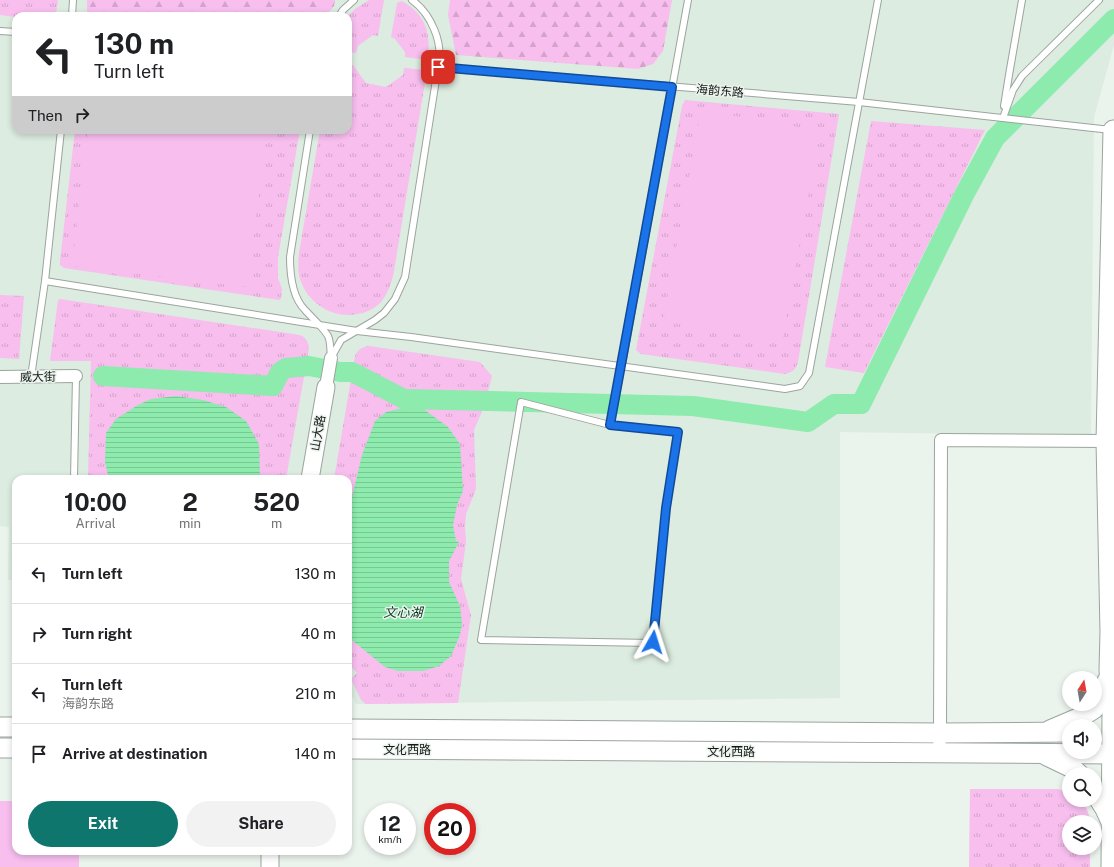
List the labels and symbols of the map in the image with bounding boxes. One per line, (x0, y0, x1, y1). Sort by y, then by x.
pin (421, 50, 455, 84)
street label: 海韵东路 (695, 82, 745, 100)
street label: 威大街 (20, 370, 56, 384)
street label: 山大路 (308, 414, 328, 452)
water label: 文心湖 (383, 605, 424, 620)
position arrow (632, 621, 674, 663)
north arrow (1062, 671, 1102, 711)
street label: 文化西路 (383, 743, 431, 757)
street label: 文化西路 (707, 745, 755, 759)
speed limit sign: 20 (424, 803, 476, 855)

